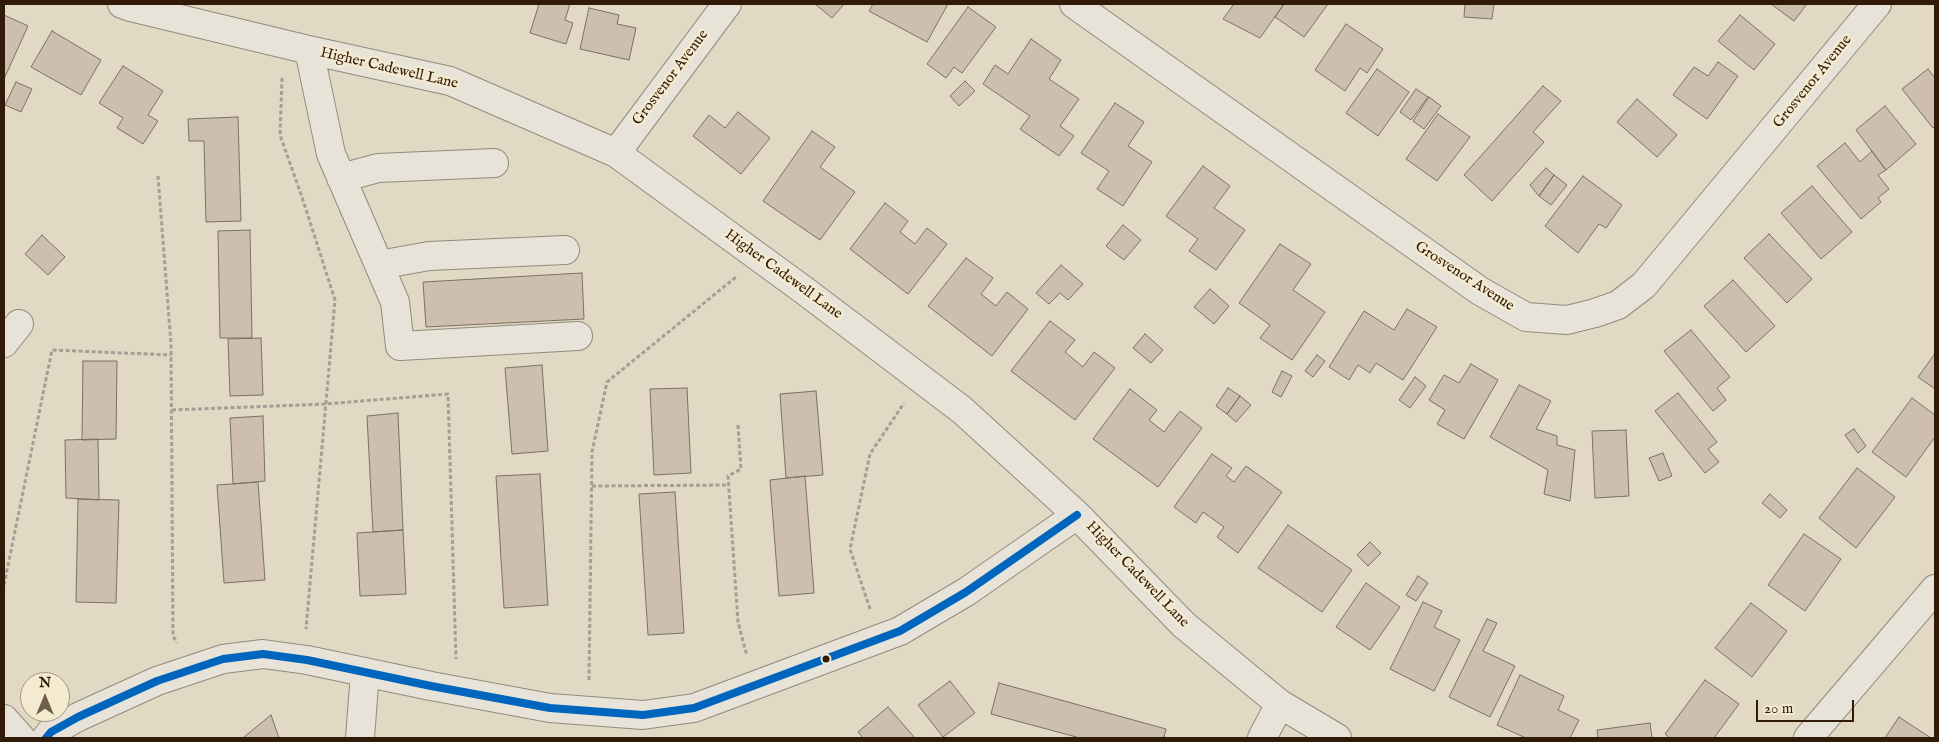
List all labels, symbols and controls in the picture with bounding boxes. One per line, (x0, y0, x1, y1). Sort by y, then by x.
street label: Grosvenor Avenue (629, 27, 713, 129)
street label: Grosvenor Avenue (1770, 32, 1856, 132)
street label: Higher Cadewell Lane (318, 44, 460, 94)
street label: Higher Cadewell Lane (721, 226, 845, 324)
street label: Grosvenor Avenue (1411, 238, 1517, 316)
street label: Higher Cadewell Lane (1082, 518, 1192, 632)
unlabelled marker (821, 654, 831, 664)
north arrow (20, 672, 70, 722)
text: N (39, 674, 51, 692)
scale bar (1759, 690, 1856, 722)
text: 20 m (1764, 699, 1793, 718)

